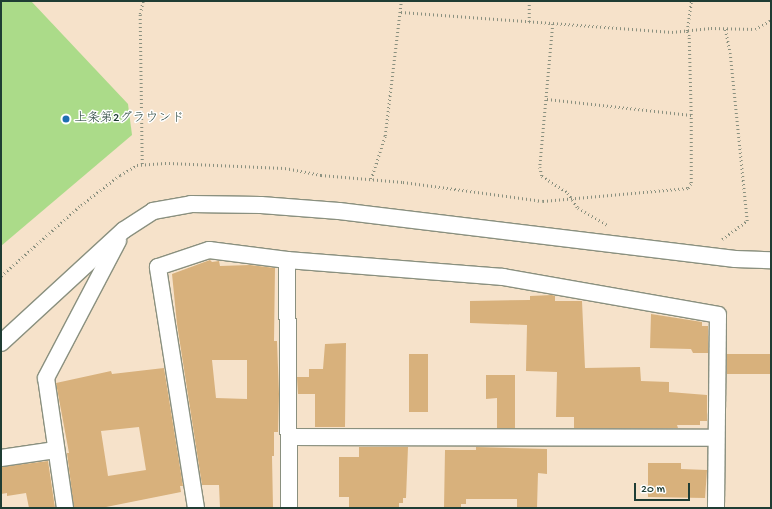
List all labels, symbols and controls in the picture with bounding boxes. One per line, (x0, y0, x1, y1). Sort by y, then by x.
place label: 上条第2グラウンド (74, 111, 184, 127)
marker: 上条第2グラウンド (61, 114, 71, 124)
scale bar (636, 475, 692, 501)
text: 20 m (641, 483, 665, 497)

